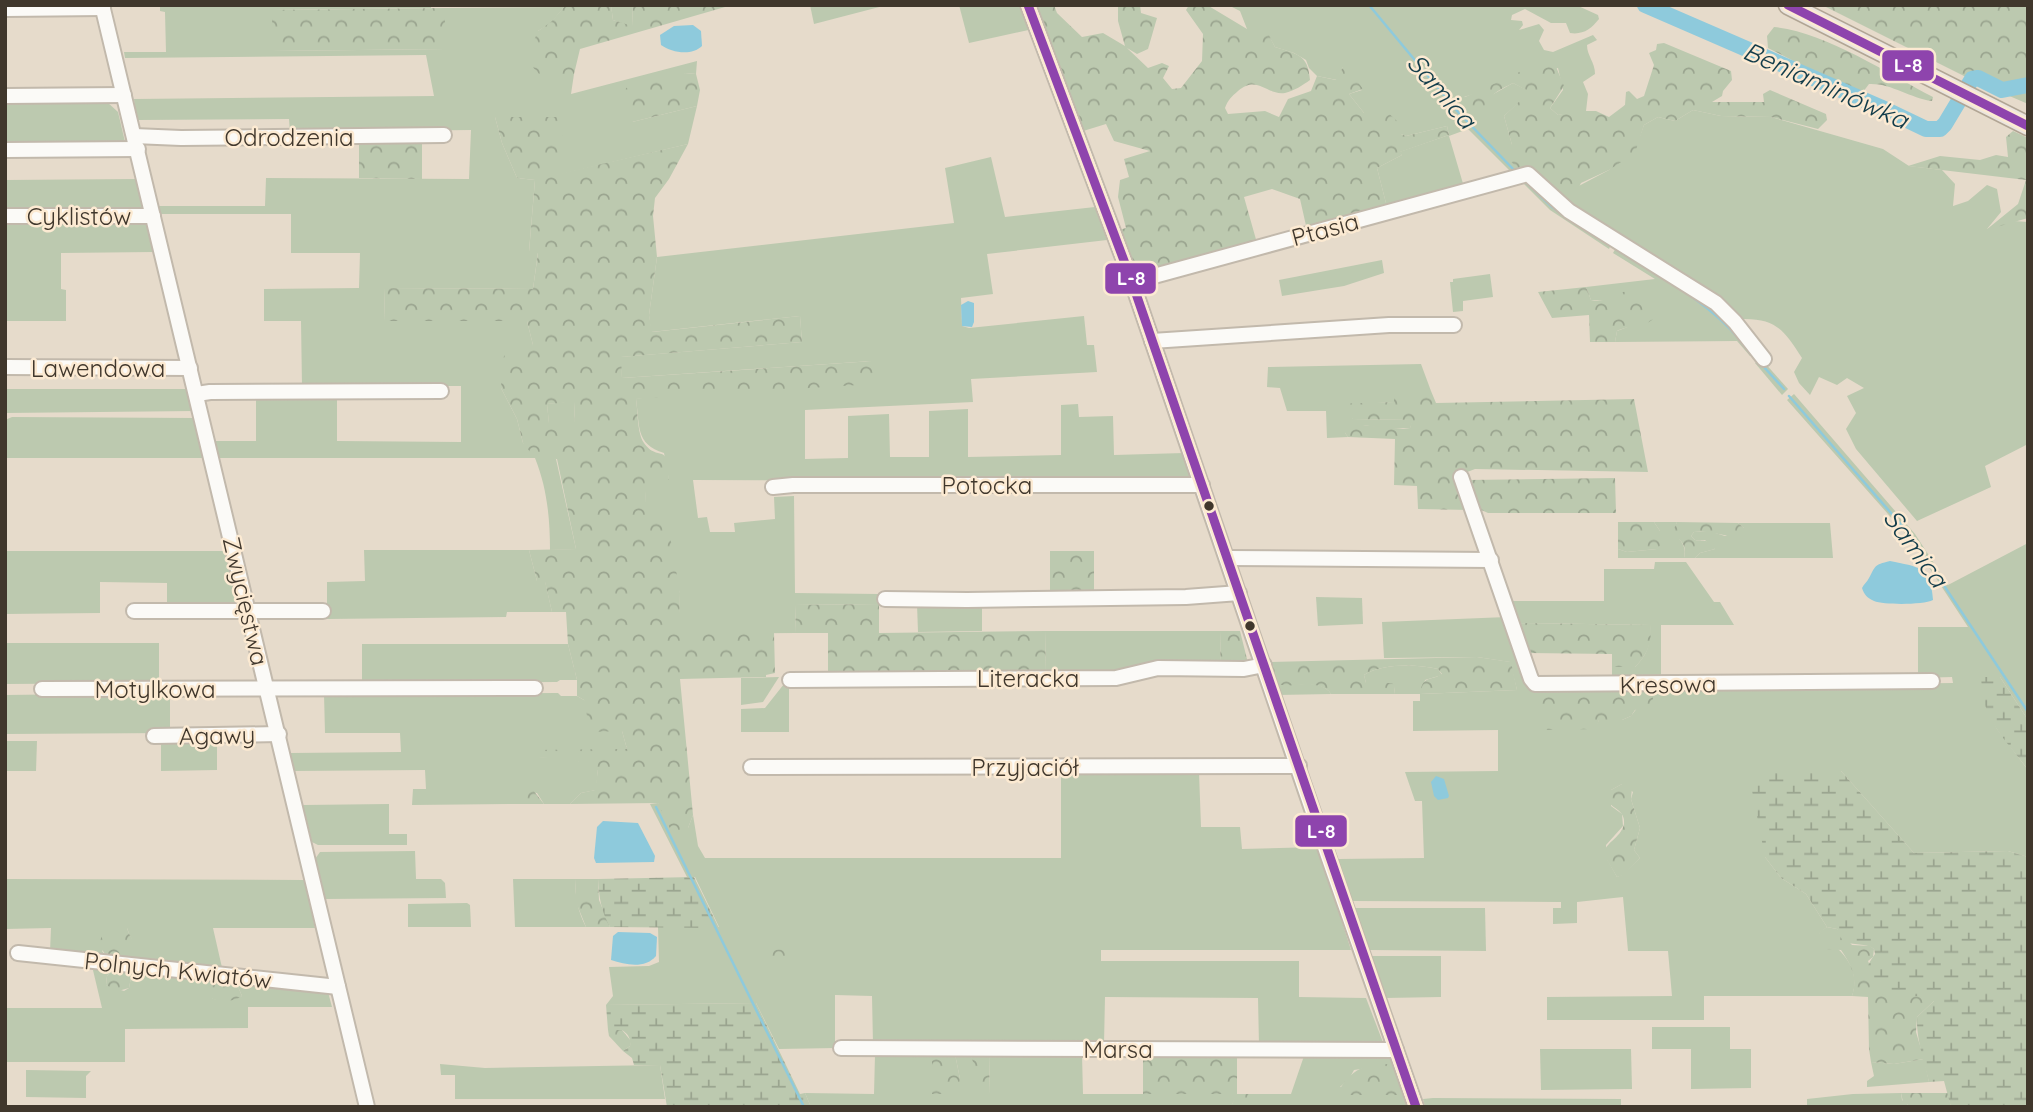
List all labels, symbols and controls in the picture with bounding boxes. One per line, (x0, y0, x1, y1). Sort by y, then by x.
water label: Beniaminówka (1738, 34, 1915, 137)
water label: Samica (1400, 47, 1484, 136)
line badge: L-8 (1881, 49, 1935, 82)
text: L-8 (1894, 53, 1922, 77)
street label: Odrodzenia (224, 122, 354, 152)
street label: Cyklistów (27, 201, 131, 231)
street label: Ptasia (1288, 206, 1362, 252)
line badge: L-8 (1104, 262, 1157, 295)
text: L-8 (1117, 266, 1145, 290)
street label: Lawendowa (31, 353, 165, 383)
street label: Potocka (942, 470, 1032, 500)
unlabelled marker (1202, 499, 1216, 513)
water label: Samica (1877, 502, 1956, 595)
street label: Zwycięstwa (217, 534, 275, 668)
unlabelled marker (1243, 619, 1257, 633)
street label: Literacka (977, 663, 1079, 693)
street label: Kresowa (1619, 668, 1717, 700)
street label: Motylkowa (94, 674, 216, 704)
street label: Agawy (179, 719, 255, 751)
street label: Przyjaciół (971, 752, 1079, 782)
line badge: L-8 (1294, 814, 1348, 848)
text: L-8 (1307, 819, 1335, 843)
street label: Polnych Kwiatów (83, 945, 273, 995)
street label: Marsa (1083, 1034, 1153, 1064)

